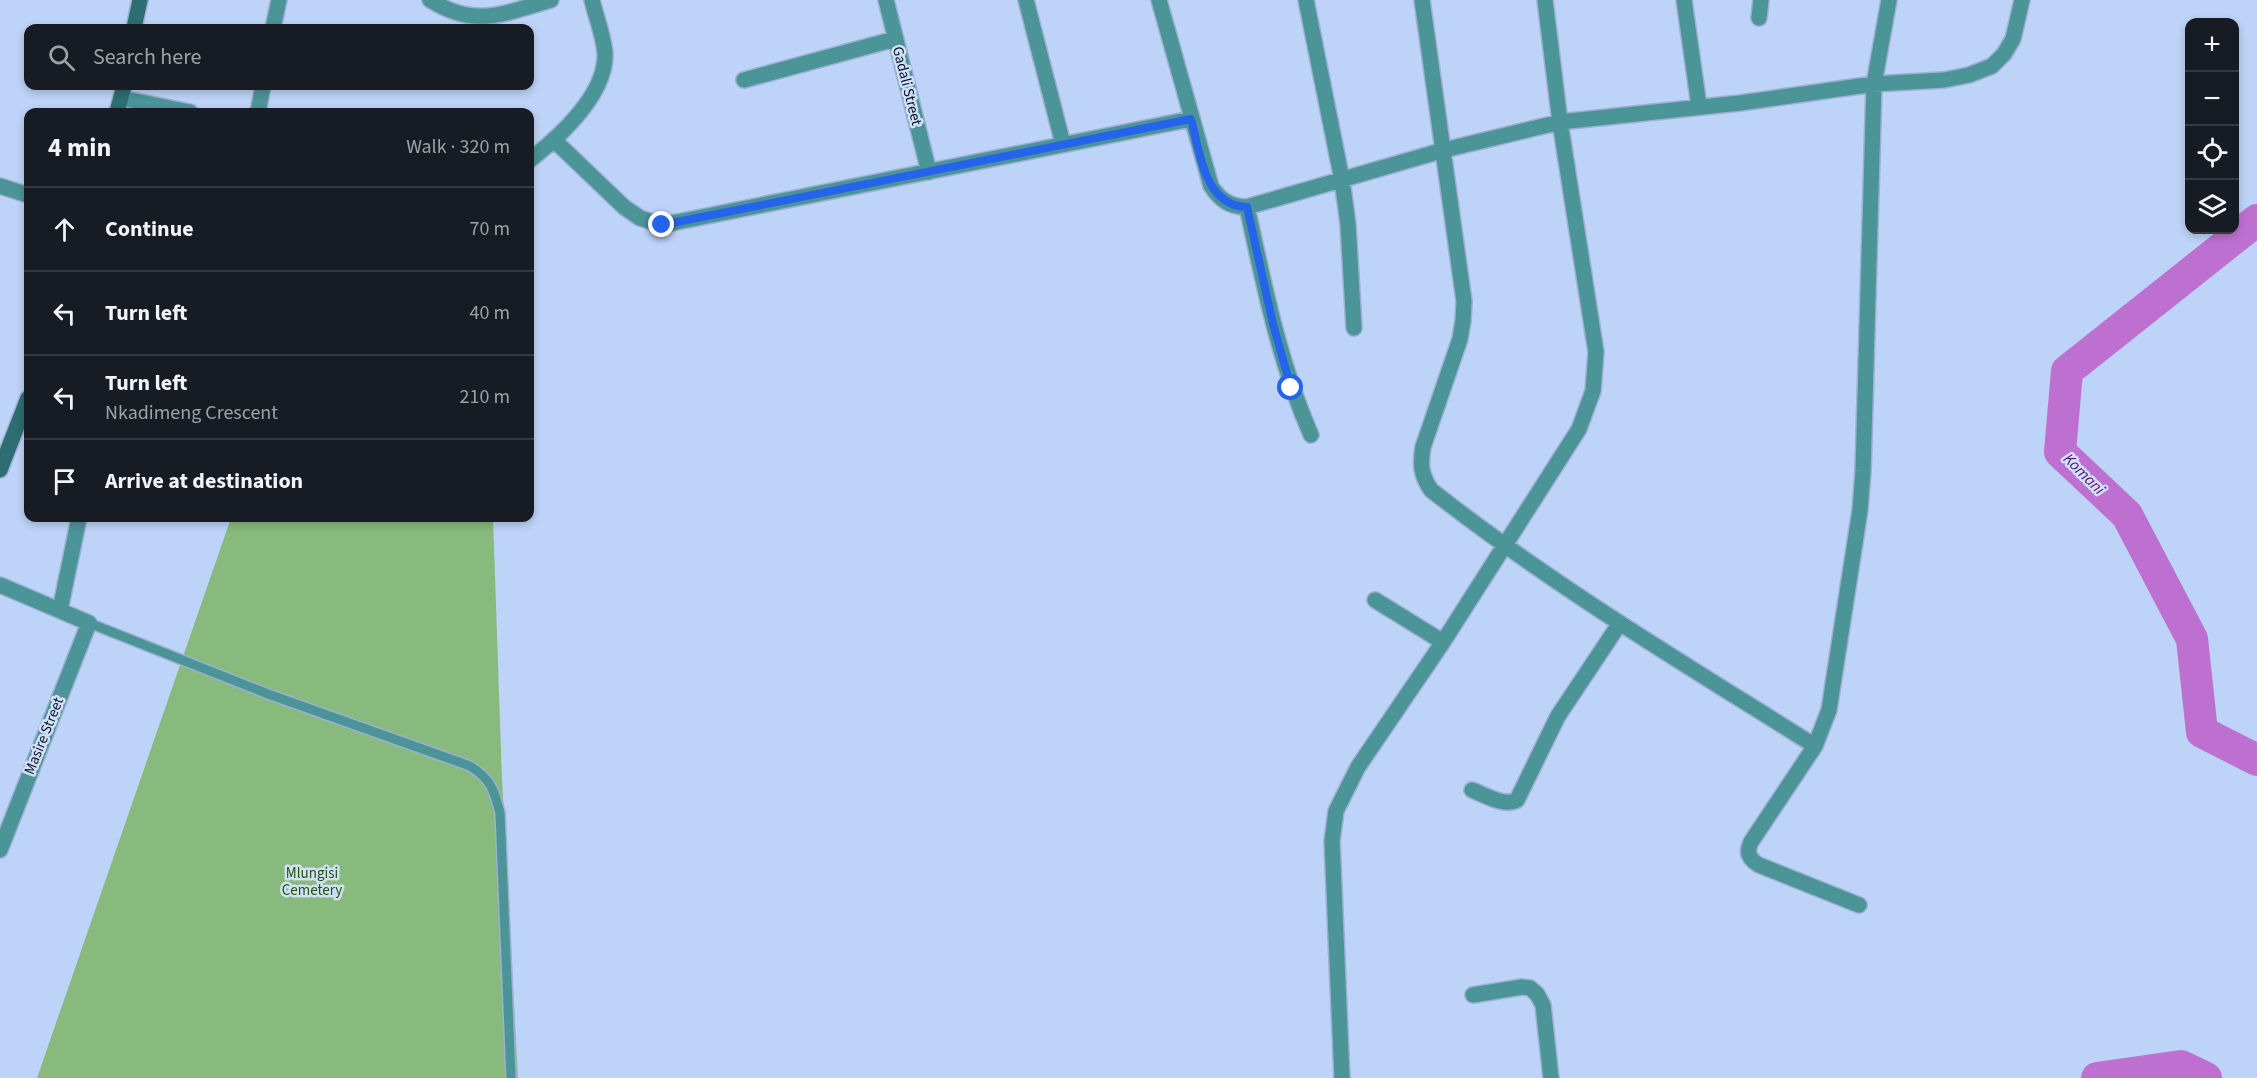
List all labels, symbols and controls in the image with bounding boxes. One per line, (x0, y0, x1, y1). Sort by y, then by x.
map controls (2185, 18, 2239, 234)
button: + (2185, 18, 2239, 72)
search box (24, 24, 534, 90)
icon: search (45, 41, 78, 74)
text: Search here (93, 41, 201, 73)
street label: Gadali Street (887, 44, 927, 128)
button: − (2185, 72, 2239, 126)
button: locate (2185, 126, 2239, 180)
text: 4 min (48, 129, 111, 166)
text: Walk · 320 m (406, 133, 510, 161)
button: layers (2185, 180, 2239, 234)
route end (648, 211, 674, 237)
icon: ahead (48, 213, 81, 246)
text: Continue (105, 213, 194, 245)
text: 70 m (470, 215, 510, 243)
icon: left (48, 297, 81, 330)
text: Turn left (105, 297, 187, 329)
text: 40 m (470, 299, 510, 327)
text: Turn left (105, 367, 187, 399)
route start (1277, 374, 1303, 400)
icon: left (48, 381, 81, 414)
text: 210 m (460, 383, 510, 411)
text: Nkadimeng Crescent (105, 399, 278, 427)
water label: Komani (2058, 448, 2110, 500)
icon: arrive (48, 465, 81, 498)
text: Arrive at destination (105, 465, 303, 497)
street label: Masire Street (19, 694, 69, 778)
park label: Mlungisi Cemetery (282, 863, 342, 901)

